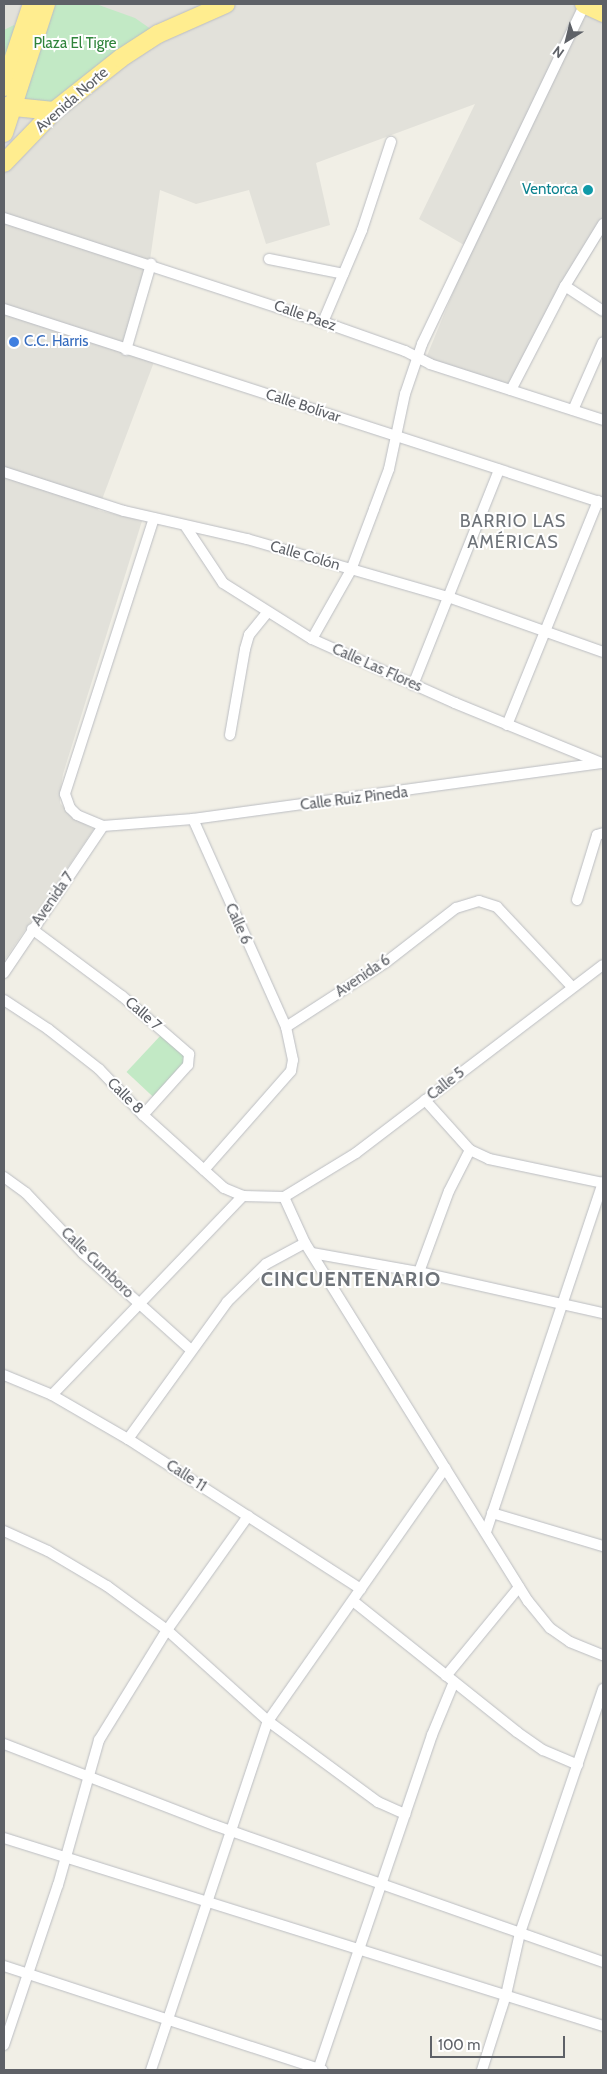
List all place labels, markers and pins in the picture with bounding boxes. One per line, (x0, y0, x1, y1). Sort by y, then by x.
place label: Ventorca (522, 181, 578, 199)
marker: Ventorca (582, 184, 594, 196)
place label: C.C. Harris (24, 333, 88, 351)
marker: C.C. Harris (8, 336, 20, 348)

